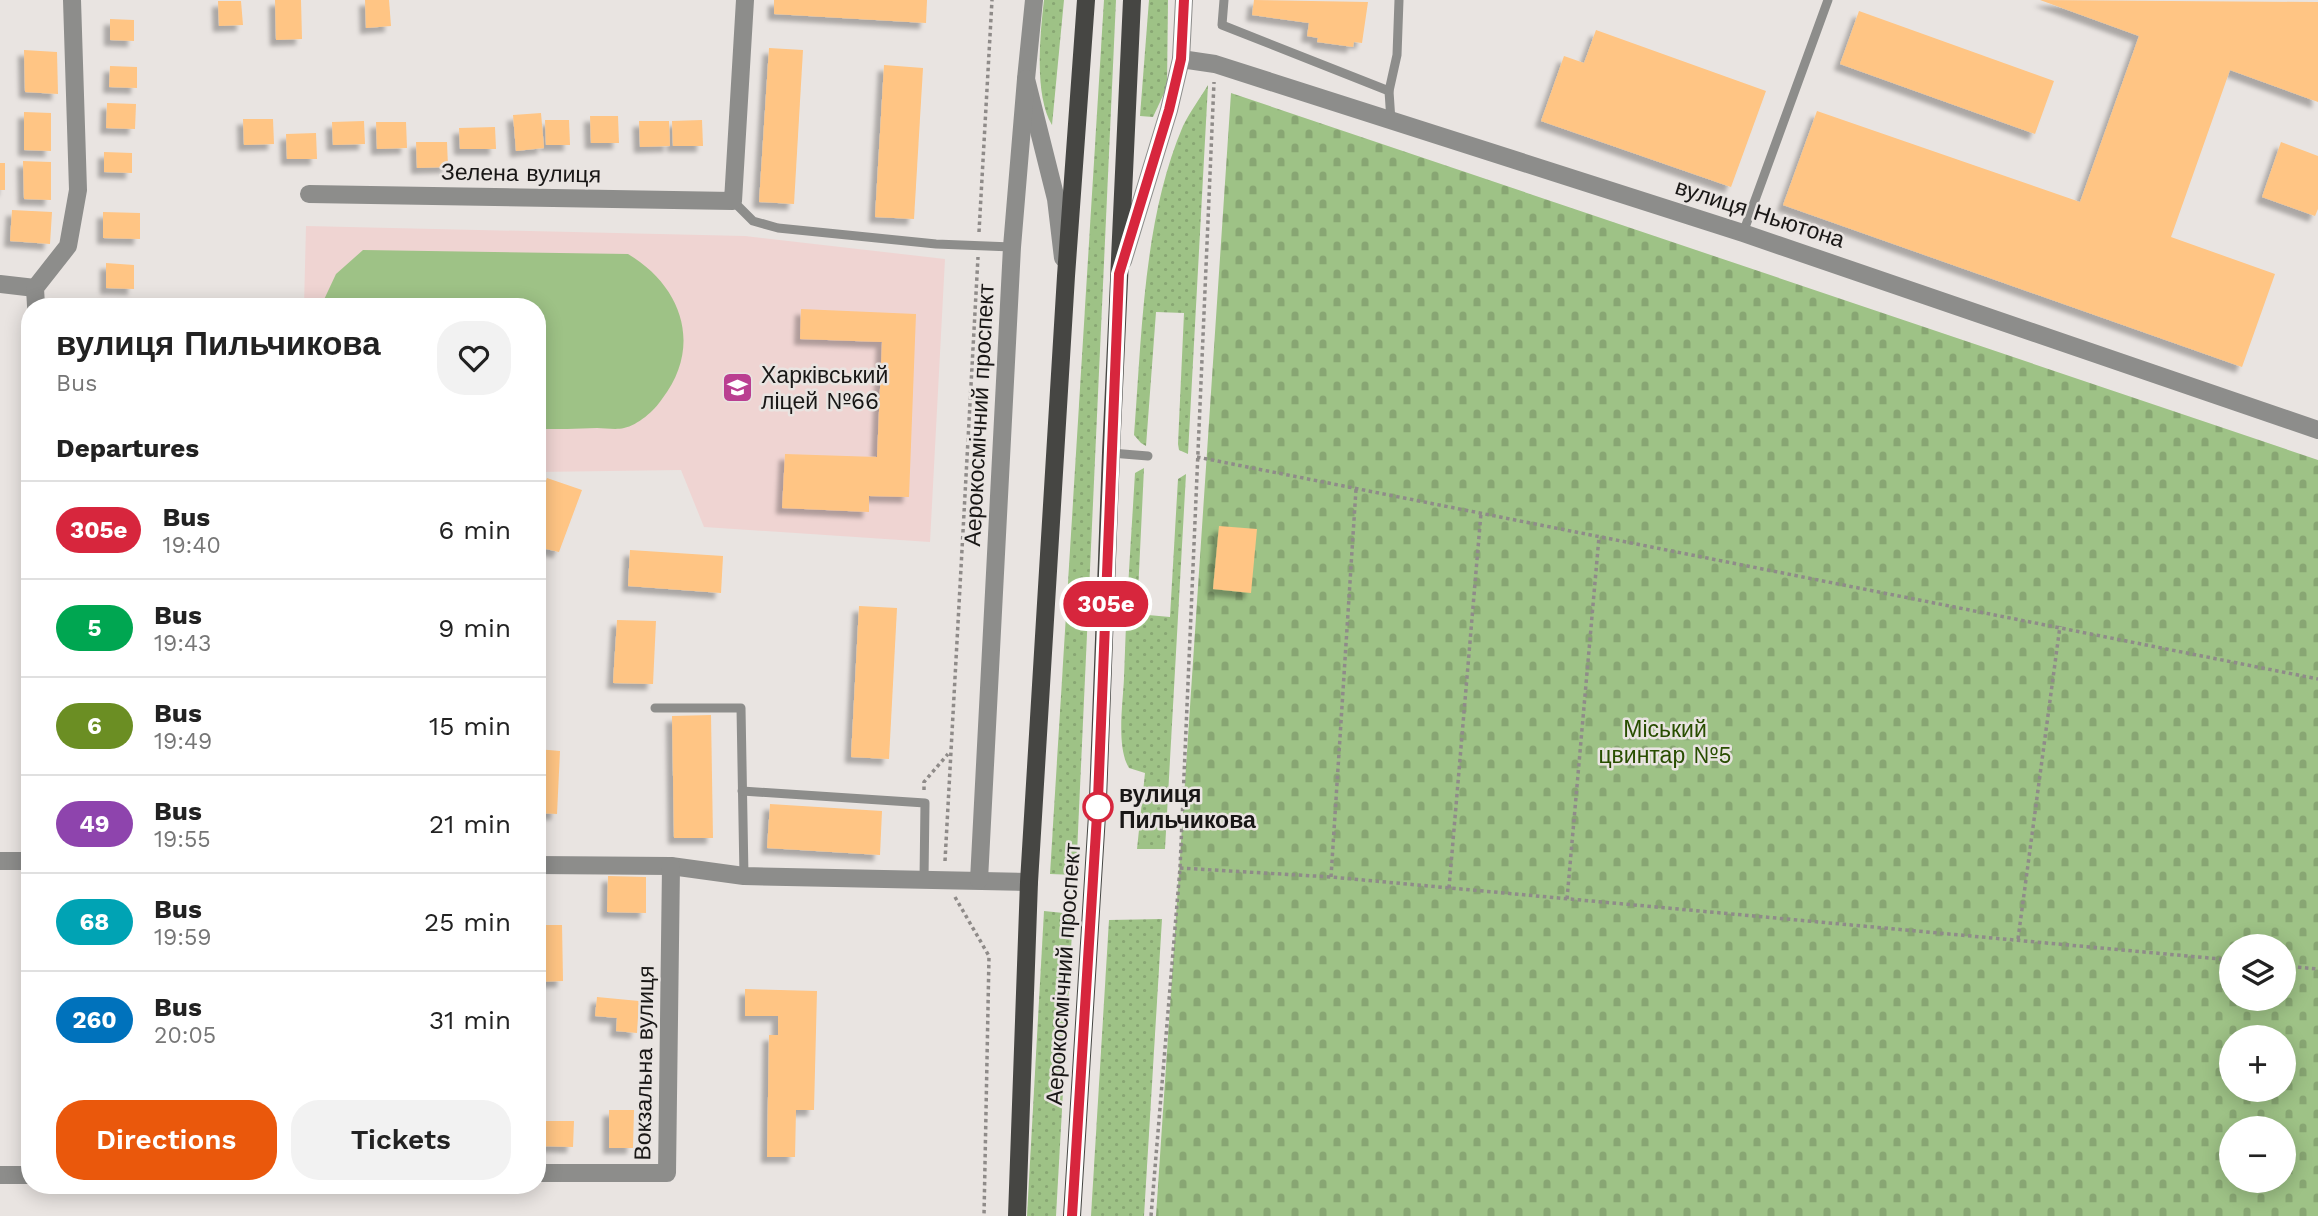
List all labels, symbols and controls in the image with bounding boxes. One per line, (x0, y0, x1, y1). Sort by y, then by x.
street label: Зелена вулиця (441, 159, 601, 188)
street label: вулиця Ньютона (1672, 173, 1848, 254)
street label: Аерокосмічний проспект (959, 282, 1000, 547)
button: heart (437, 321, 511, 395)
text: вулиця Пильчикова (56, 324, 381, 363)
place label: Харківський ліцей №66 (761, 362, 888, 415)
text: Bus (56, 370, 97, 397)
school or university icon: Харківський ліцей №66 (721, 371, 755, 405)
text: Departures (56, 433, 199, 463)
text: Bus (162, 502, 210, 532)
text: 6 min (439, 515, 511, 545)
text: 305e (70, 516, 127, 544)
text: 19:40 (162, 532, 221, 559)
line badge: 305e (1057, 581, 1155, 627)
text: 305e (1077, 590, 1135, 618)
text: Bus (154, 600, 202, 630)
text: 9 min (438, 613, 511, 643)
text: 5 (88, 614, 102, 642)
text: 19:43 (154, 630, 211, 657)
text: Bus (154, 698, 202, 728)
text: 15 min (429, 711, 511, 741)
text: 6 (87, 712, 102, 740)
park label: Міський цвинтар №5 (1598, 716, 1732, 769)
text: 19:49 (154, 728, 212, 755)
place label: вулиця Пильчикова (1119, 781, 1256, 834)
marker: вулиця Пильчикова (1083, 792, 1113, 822)
text: Bus (154, 796, 202, 826)
text: 21 min (429, 809, 511, 839)
text: 49 (79, 810, 110, 838)
text: 19:55 (154, 826, 211, 853)
street label: Аерокосмічний проспект (1041, 841, 1086, 1106)
text: Bus (154, 894, 202, 924)
text: 25 min (424, 907, 511, 937)
text: 68 (80, 908, 109, 936)
text: 19:59 (154, 924, 212, 951)
map controls (2219, 934, 2296, 1193)
button: layers (2219, 934, 2296, 1011)
street label: Вокзальна вулиця (629, 965, 660, 1161)
text: Bus (154, 992, 202, 1022)
text: 31 min (429, 1005, 511, 1035)
text: 260 (72, 1006, 117, 1034)
text: 20:05 (154, 1022, 216, 1049)
button: + (2219, 1025, 2296, 1102)
button: Directions (56, 1100, 277, 1180)
button: Tickets (291, 1100, 511, 1180)
button: − (2219, 1116, 2296, 1193)

